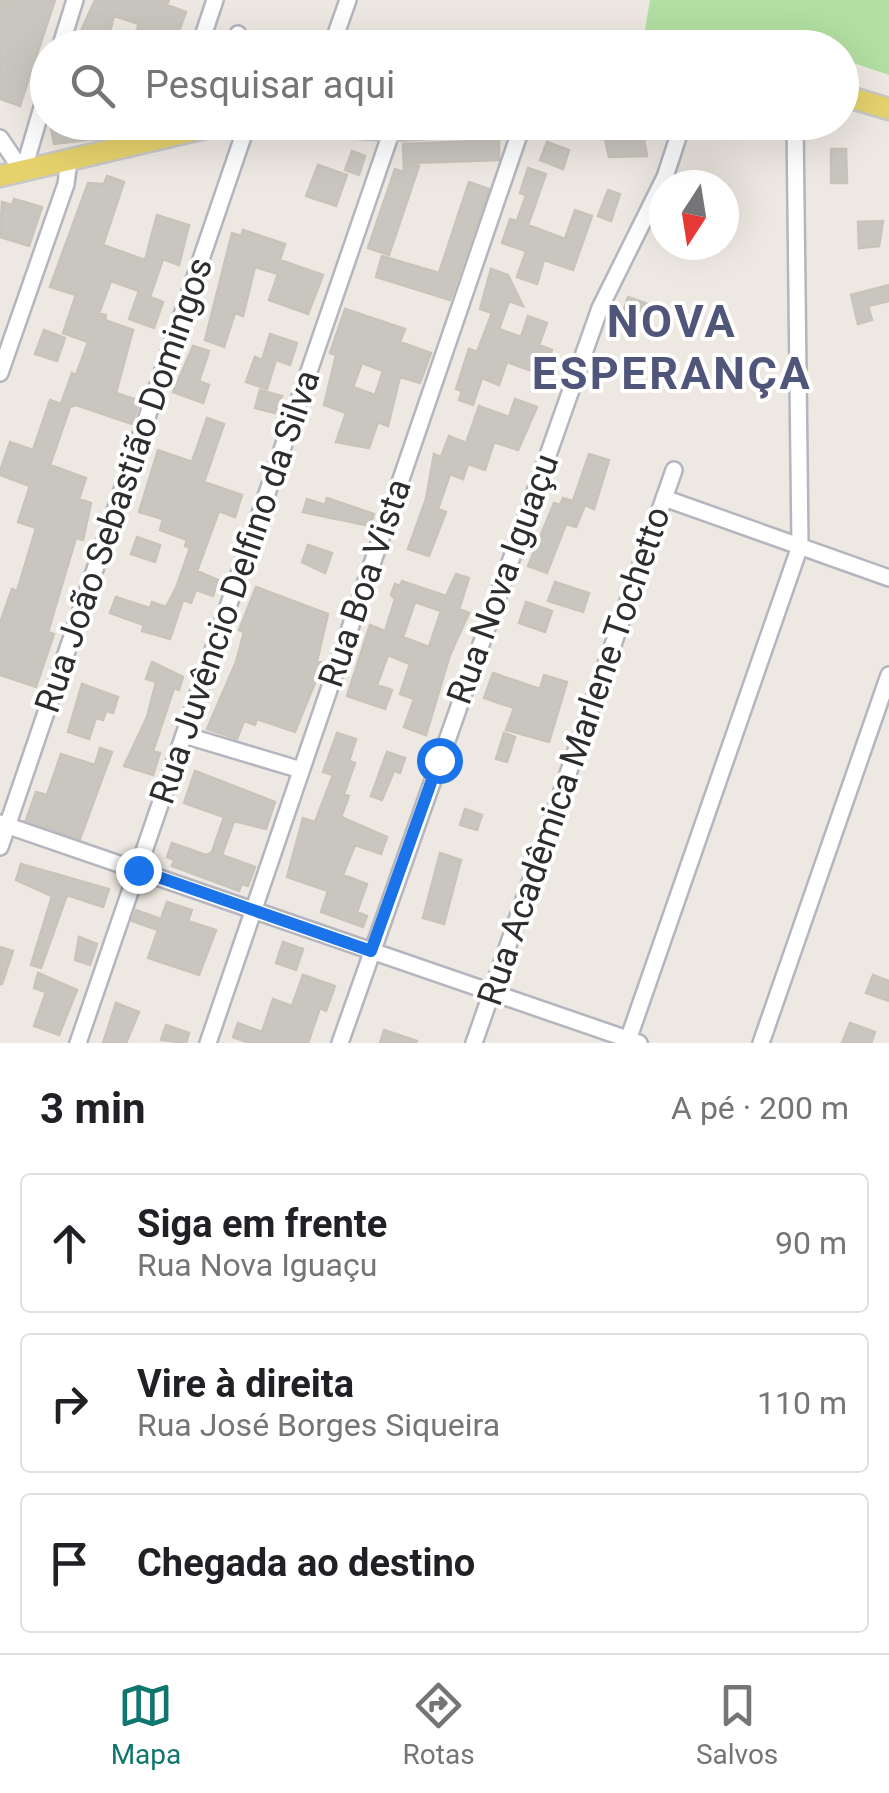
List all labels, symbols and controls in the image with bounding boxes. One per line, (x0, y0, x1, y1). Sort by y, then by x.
search box (30, 30, 859, 140)
icon: search (65, 58, 120, 113)
text: Pesquisar aqui (145, 63, 395, 107)
north arrow (649, 170, 739, 260)
street label: Rua João Sebastião Domingos (27, 252, 221, 718)
district label: NOVA ESPERANÇA (532, 295, 812, 400)
street label: Rua Juvêncio Delfino da Silva (141, 365, 329, 809)
street label: Rua Nova Iguaçu (439, 449, 567, 709)
street label: Rua Boa Vista (310, 474, 420, 692)
street label: Rua Acadêmica Marlene Tochetto (469, 501, 679, 1011)
route start (417, 738, 463, 784)
route end (116, 848, 162, 894)
text: 3 min (40, 1084, 146, 1133)
text: A pé · 200 m (671, 1089, 849, 1127)
text: Siga em frente (137, 1202, 387, 1246)
icon: ahead (42, 1216, 97, 1271)
text: 90 m (775, 1224, 847, 1262)
text: Rua Nova Iguaçu (137, 1246, 377, 1284)
text: Vire à direita (137, 1362, 354, 1406)
icon: right (42, 1376, 97, 1431)
text: 110 m (757, 1384, 847, 1422)
text: Rua José Borges Siqueira (137, 1406, 500, 1444)
icon: arrive (42, 1536, 97, 1591)
text: Chegada ao destino (137, 1541, 475, 1585)
tab: Mapa (111, 1678, 181, 1771)
tab: Rotas (403, 1678, 475, 1771)
tab: Salvos (696, 1678, 778, 1771)

